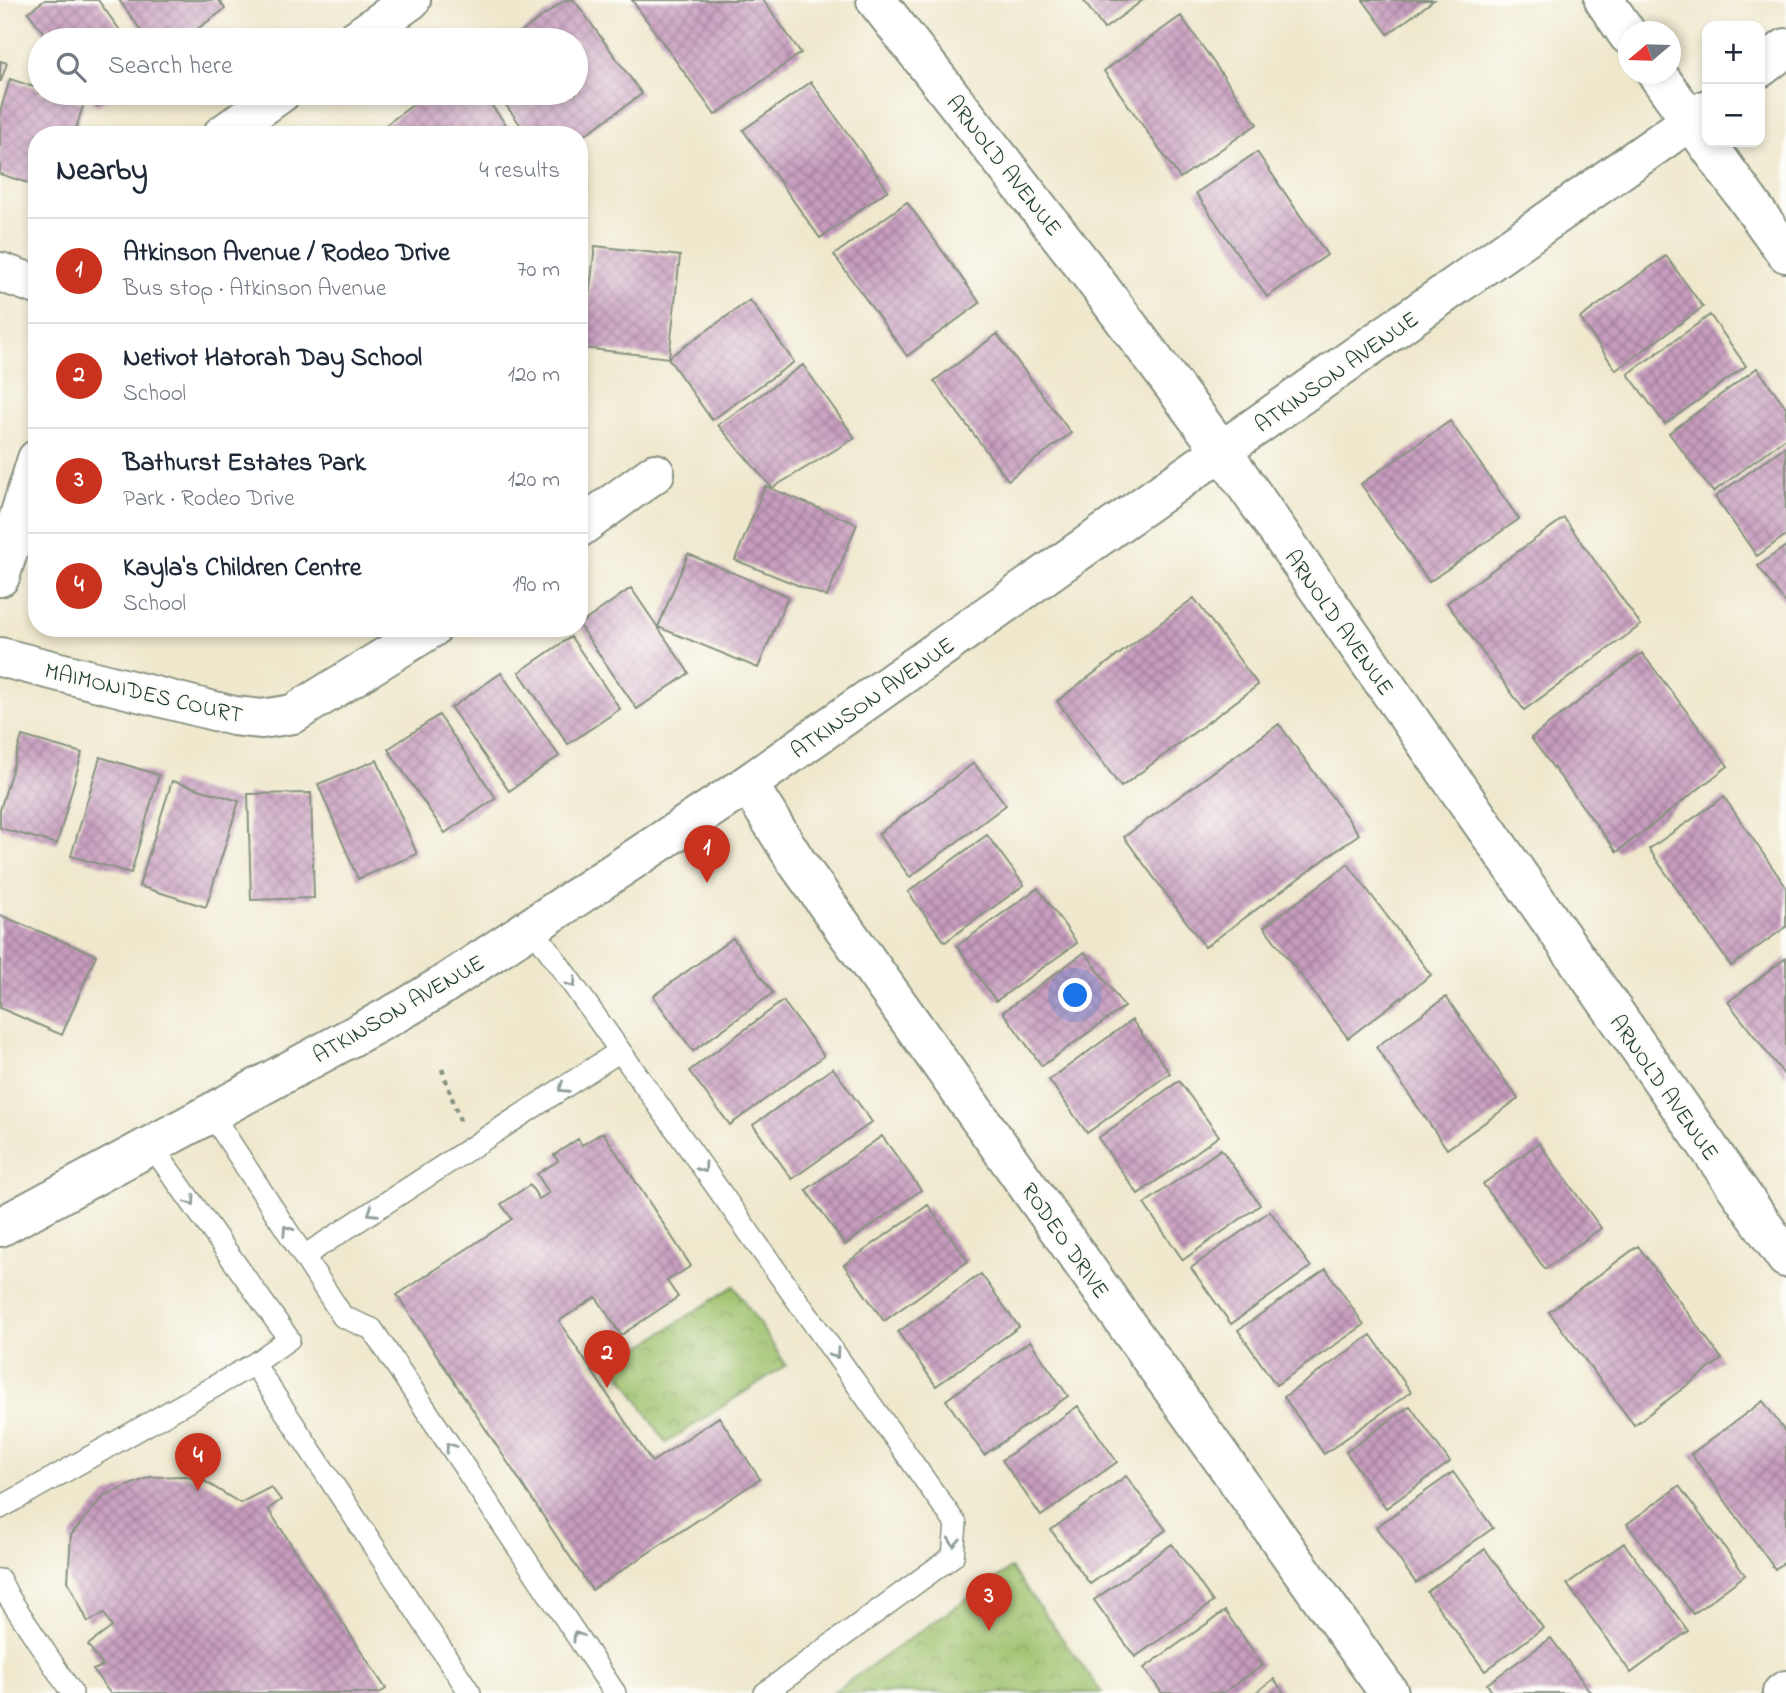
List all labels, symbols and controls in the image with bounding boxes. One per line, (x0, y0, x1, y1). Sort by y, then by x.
north arrow (1618, 21, 1681, 84)
map controls (1702, 21, 1765, 147)
button: + (1702, 21, 1765, 84)
search box (28, 28, 588, 105)
icon: search (52, 48, 90, 86)
text: Search here (108, 48, 233, 86)
button: − (1702, 84, 1765, 147)
street label: ARNOLD AVENUE (937, 89, 1069, 244)
text: Nearby (56, 150, 148, 194)
text: 4 results (479, 155, 560, 188)
text: Atkinson Avenue / Rodeo Drive (123, 235, 450, 273)
text: 1 (75, 254, 83, 287)
text: 70 m (517, 254, 560, 287)
text: Bus stop · Atkinson Avenue (123, 273, 386, 306)
street label: ATKINSON AVENUE (1249, 304, 1426, 442)
text: Netivot Hatorah Day School (123, 340, 422, 378)
text: 2 (73, 359, 85, 392)
text: 120 m (508, 359, 560, 392)
text: School (123, 378, 186, 411)
text: Bathurst Estates Park (123, 445, 366, 483)
text: 3 (74, 464, 84, 497)
text: 120 m (508, 464, 560, 497)
text: Park · Rodeo Drive (123, 483, 295, 516)
street label: ARNOLD AVENUE (1275, 544, 1401, 703)
text: Kayla's Children Centre (123, 550, 361, 588)
text: 4 (74, 569, 84, 602)
text: 190 m (512, 569, 560, 602)
text: School (123, 588, 186, 621)
street label: ATKINSON AVENUE (785, 630, 962, 768)
street label: MAIMONIDES COURT (41, 656, 246, 733)
pin: 1 (684, 825, 730, 883)
street label: ATKINSON AVENUE (307, 948, 491, 1073)
one-way arrow (563, 975, 576, 987)
your location (1058, 978, 1092, 1012)
street label: ARNOLD AVENUE (1600, 1009, 1726, 1168)
one-way arrow (558, 1080, 571, 1093)
one-way arrow (695, 1160, 707, 1173)
street label: RODEO DRIVE (1012, 1177, 1116, 1306)
one-way arrow (183, 1193, 195, 1206)
one-way arrow (367, 1204, 380, 1216)
one-way arrow (282, 1225, 295, 1238)
pin: 2 (584, 1330, 630, 1388)
one-way arrow (827, 1346, 839, 1358)
pin: 4 (175, 1433, 221, 1491)
one-way arrow (446, 1442, 459, 1455)
one-way arrow (947, 1537, 962, 1548)
pin: 3 (966, 1573, 1012, 1631)
one-way arrow (573, 1631, 585, 1644)

